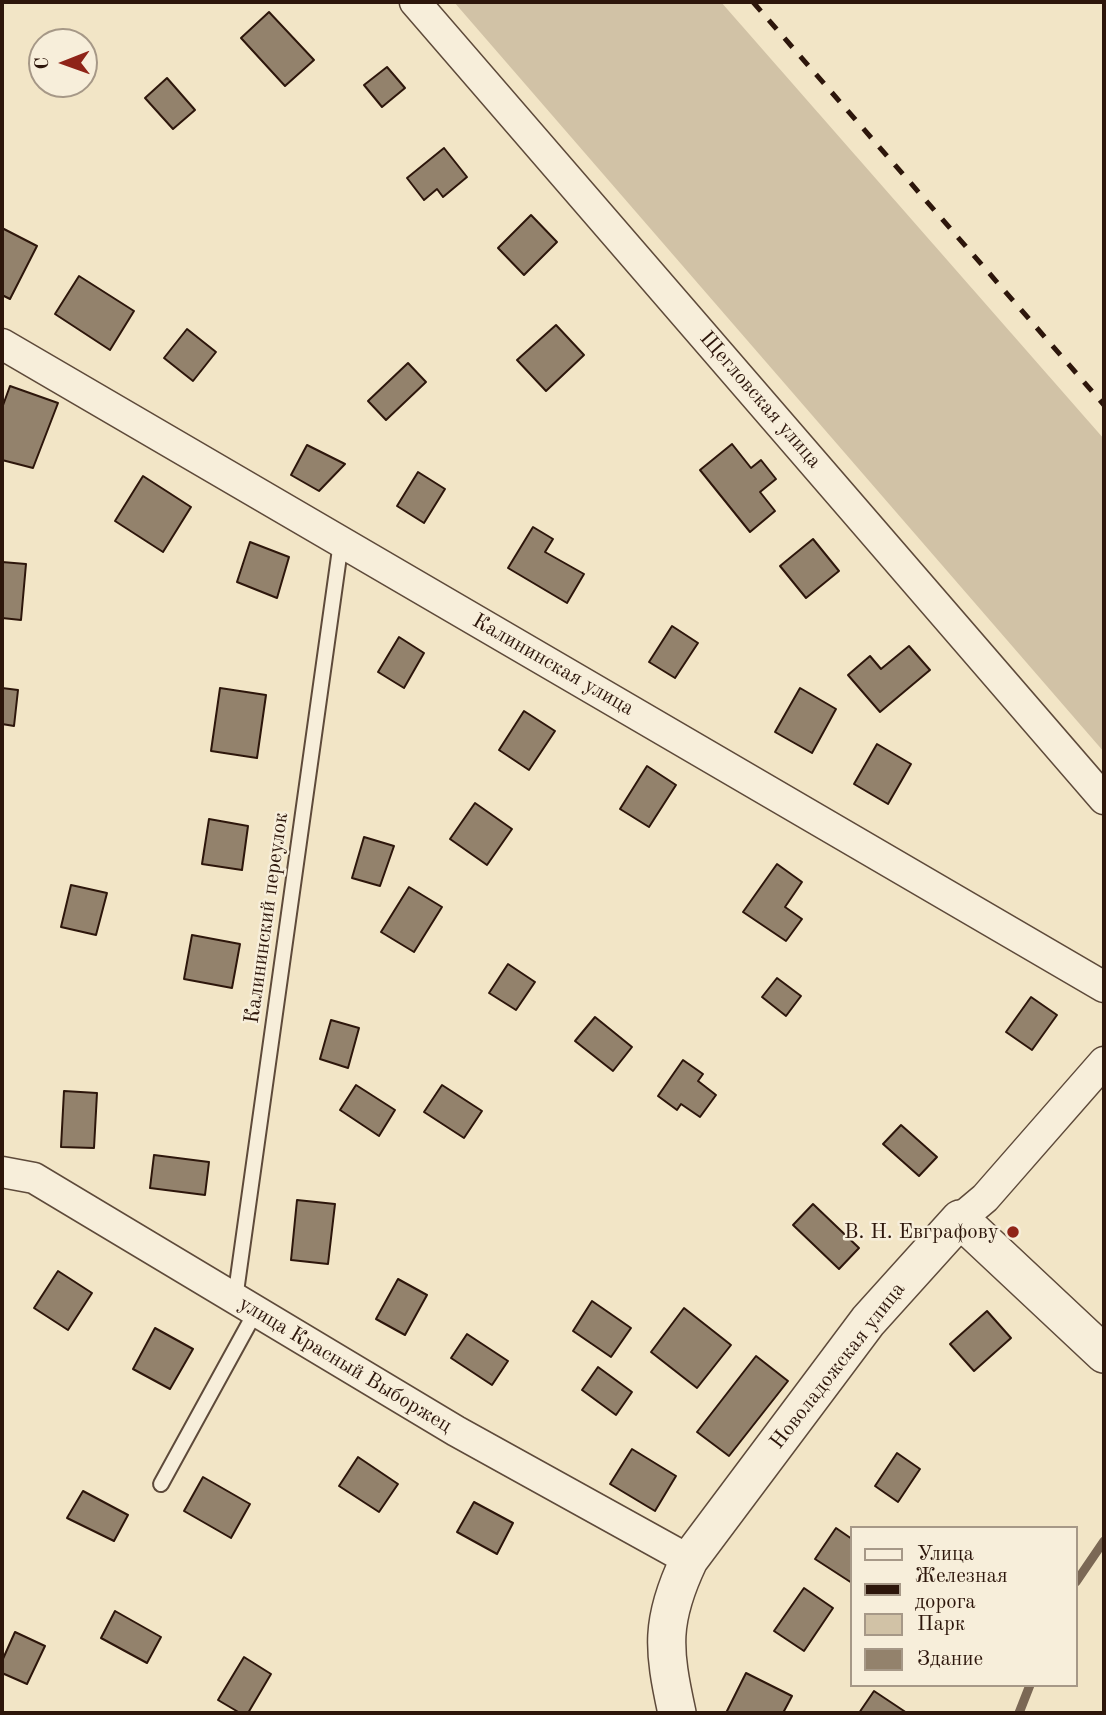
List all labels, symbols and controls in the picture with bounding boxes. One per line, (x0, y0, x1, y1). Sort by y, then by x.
north arrow (28, 28, 98, 98)
text: С (34, 57, 53, 70)
street label: Щегловская улица (694, 326, 826, 474)
street label: Калининская улица (468, 608, 638, 722)
street label: Калининский переулок (240, 811, 294, 1025)
place label: В. Н. Евграфову (844, 1219, 999, 1245)
marker: В. Н. Евграфову (1005, 1224, 1021, 1240)
street label: Новоладожская улица (765, 1278, 911, 1454)
street label: улица Красный Выборжец (234, 1291, 456, 1439)
legend (850, 1526, 1078, 1687)
text: Улица (917, 1544, 974, 1565)
text: Железная дорога (915, 1566, 1008, 1613)
text: Парк (917, 1614, 965, 1635)
text: Здание (917, 1649, 983, 1670)

